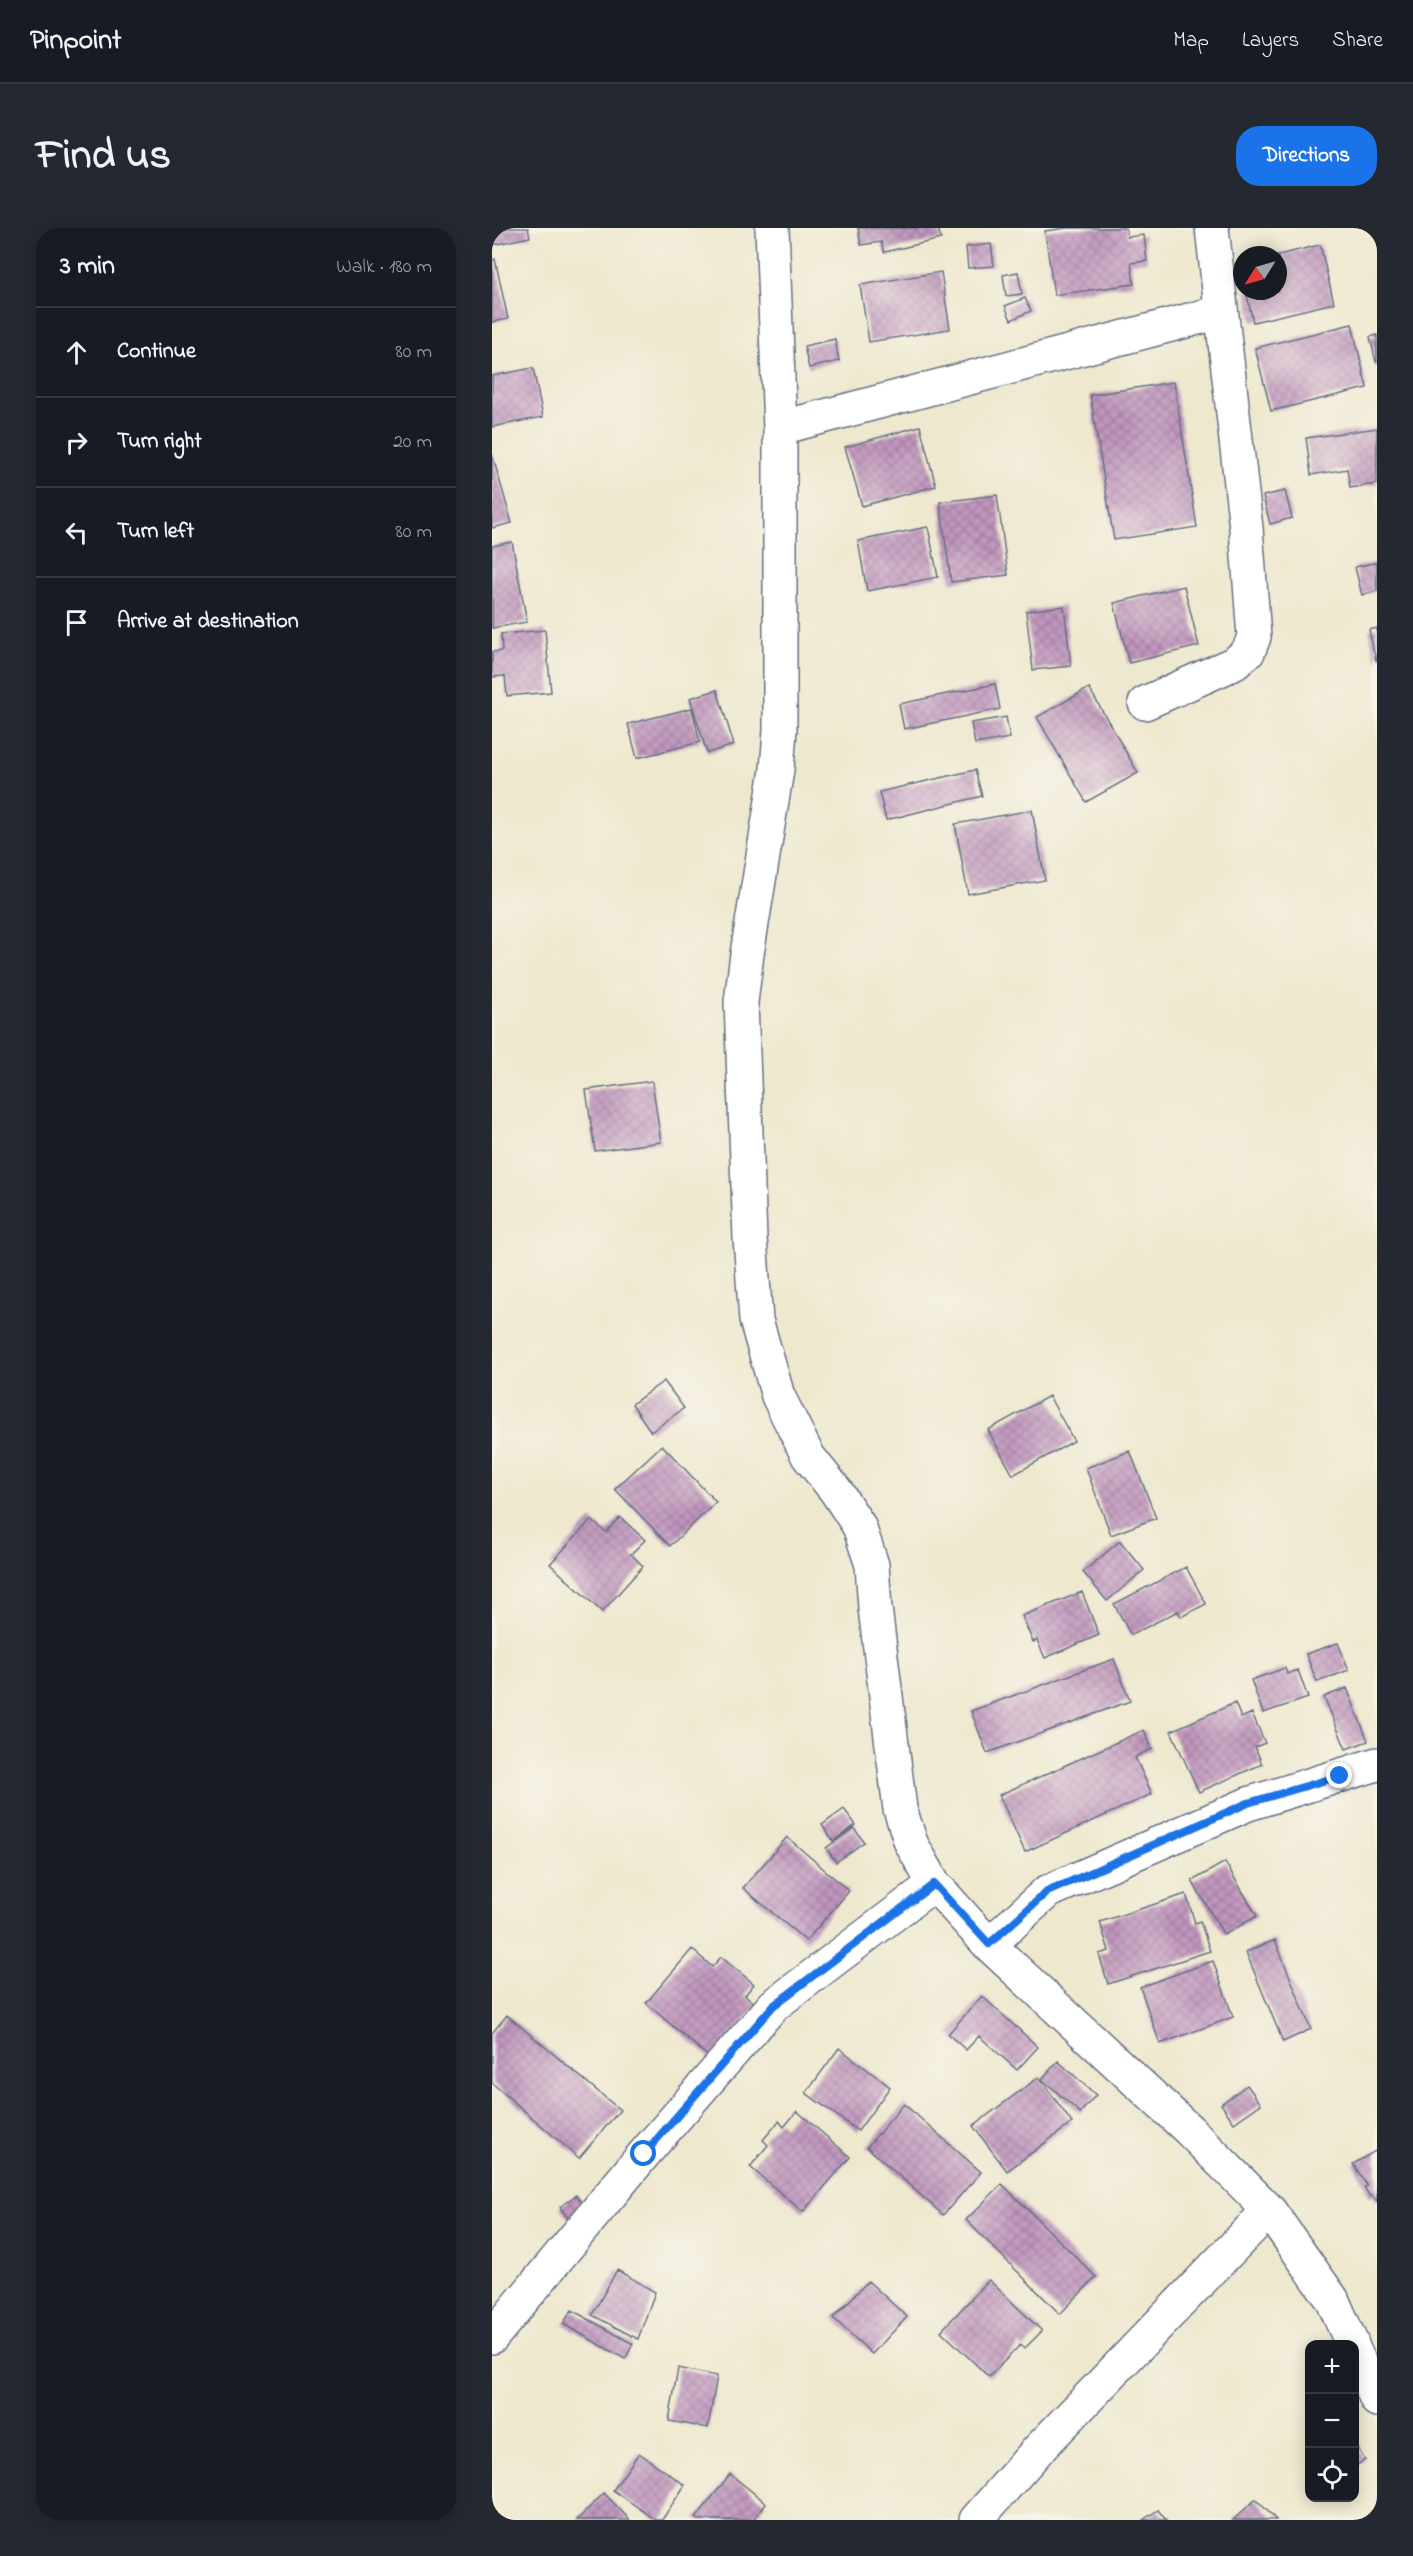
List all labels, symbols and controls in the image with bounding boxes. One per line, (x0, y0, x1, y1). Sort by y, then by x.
text: Pinpoint (30, 21, 121, 62)
text: Map (1173, 26, 1209, 56)
text: Layers (1242, 26, 1299, 56)
text: Share (1332, 26, 1383, 56)
text: Find us (36, 126, 171, 187)
button: Directions (1236, 126, 1377, 186)
north arrow (1233, 246, 1287, 300)
text: 3 min (60, 248, 115, 286)
text: Walk · 180 m (336, 253, 432, 282)
icon: ahead (60, 336, 93, 369)
text: Continue (117, 336, 196, 368)
text: 80 m (395, 338, 432, 367)
icon: right (60, 426, 93, 459)
text: Turn right (117, 426, 202, 458)
text: 20 m (393, 428, 432, 457)
icon: left (60, 516, 93, 549)
text: Turn left (117, 516, 194, 548)
text: 80 m (395, 518, 432, 547)
icon: arrive (60, 606, 93, 639)
text: Arrive at destination (117, 606, 299, 638)
route end (1326, 1762, 1352, 1788)
route start (630, 2140, 656, 2166)
map controls (1305, 2340, 1359, 2502)
button: + (1305, 2340, 1359, 2394)
button: − (1305, 2394, 1359, 2448)
button: locate (1305, 2448, 1359, 2502)

